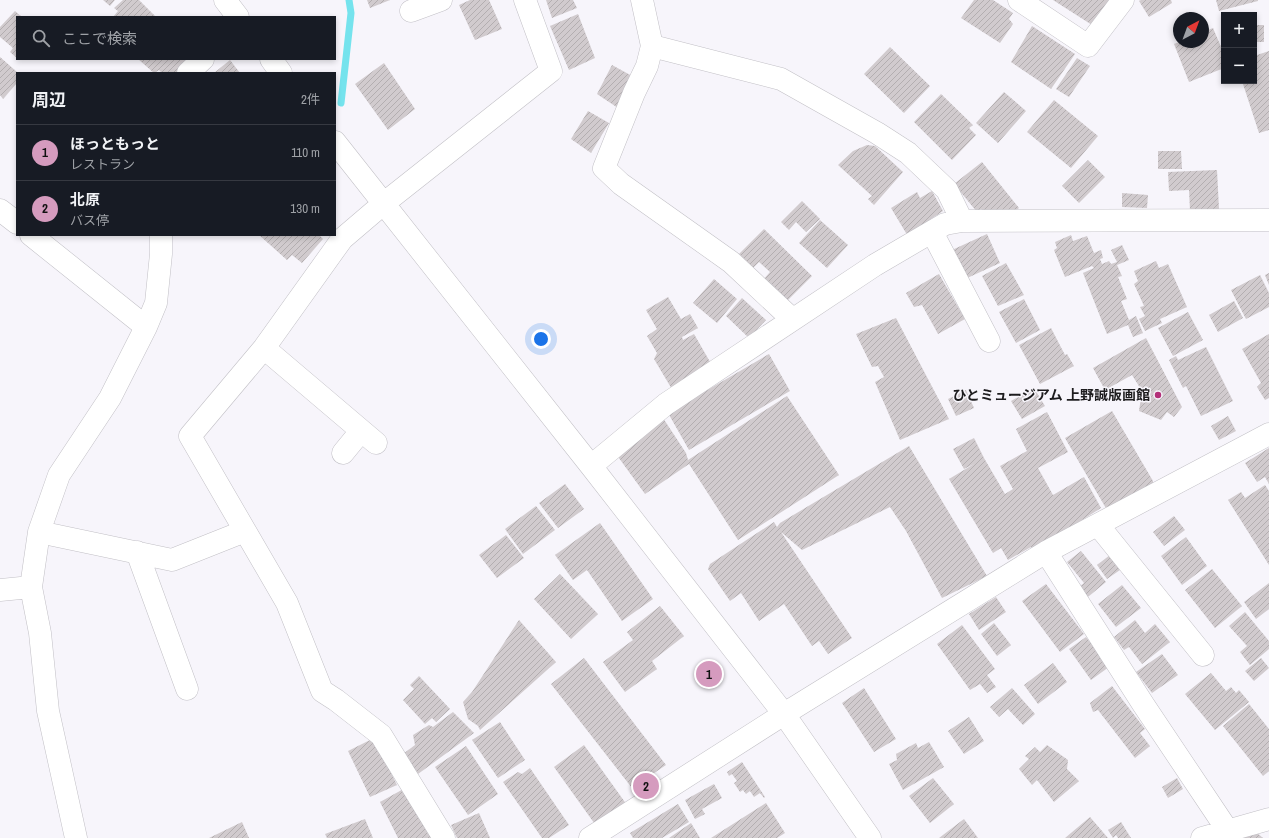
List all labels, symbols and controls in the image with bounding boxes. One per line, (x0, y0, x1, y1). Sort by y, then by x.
north arrow (1173, 12, 1209, 48)
map controls (1221, 12, 1257, 84)
button: + (1221, 12, 1257, 48)
search box (16, 16, 336, 60)
icon: search (30, 27, 52, 49)
text: ここで検索 (62, 28, 137, 49)
button: − (1221, 48, 1257, 84)
text: 周辺 (32, 88, 66, 111)
text: 2件 (301, 91, 320, 108)
text: ほっともっと (70, 133, 160, 154)
text: 1 (42, 144, 48, 161)
text: 110 m (291, 144, 320, 161)
text: レストラン (70, 156, 135, 173)
text: 北原 (70, 189, 100, 210)
text: 2 (42, 200, 48, 217)
text: 130 m (290, 200, 320, 217)
text: バス停 (70, 212, 109, 229)
your location (531, 329, 551, 349)
place label: ひとミュージアム 上野誠版画館 (952, 386, 1150, 404)
marker: ひとミュージアム 上野誠版画館 (1153, 390, 1163, 400)
pin: 1 (696, 659, 722, 689)
pin: 2 (633, 771, 659, 801)

